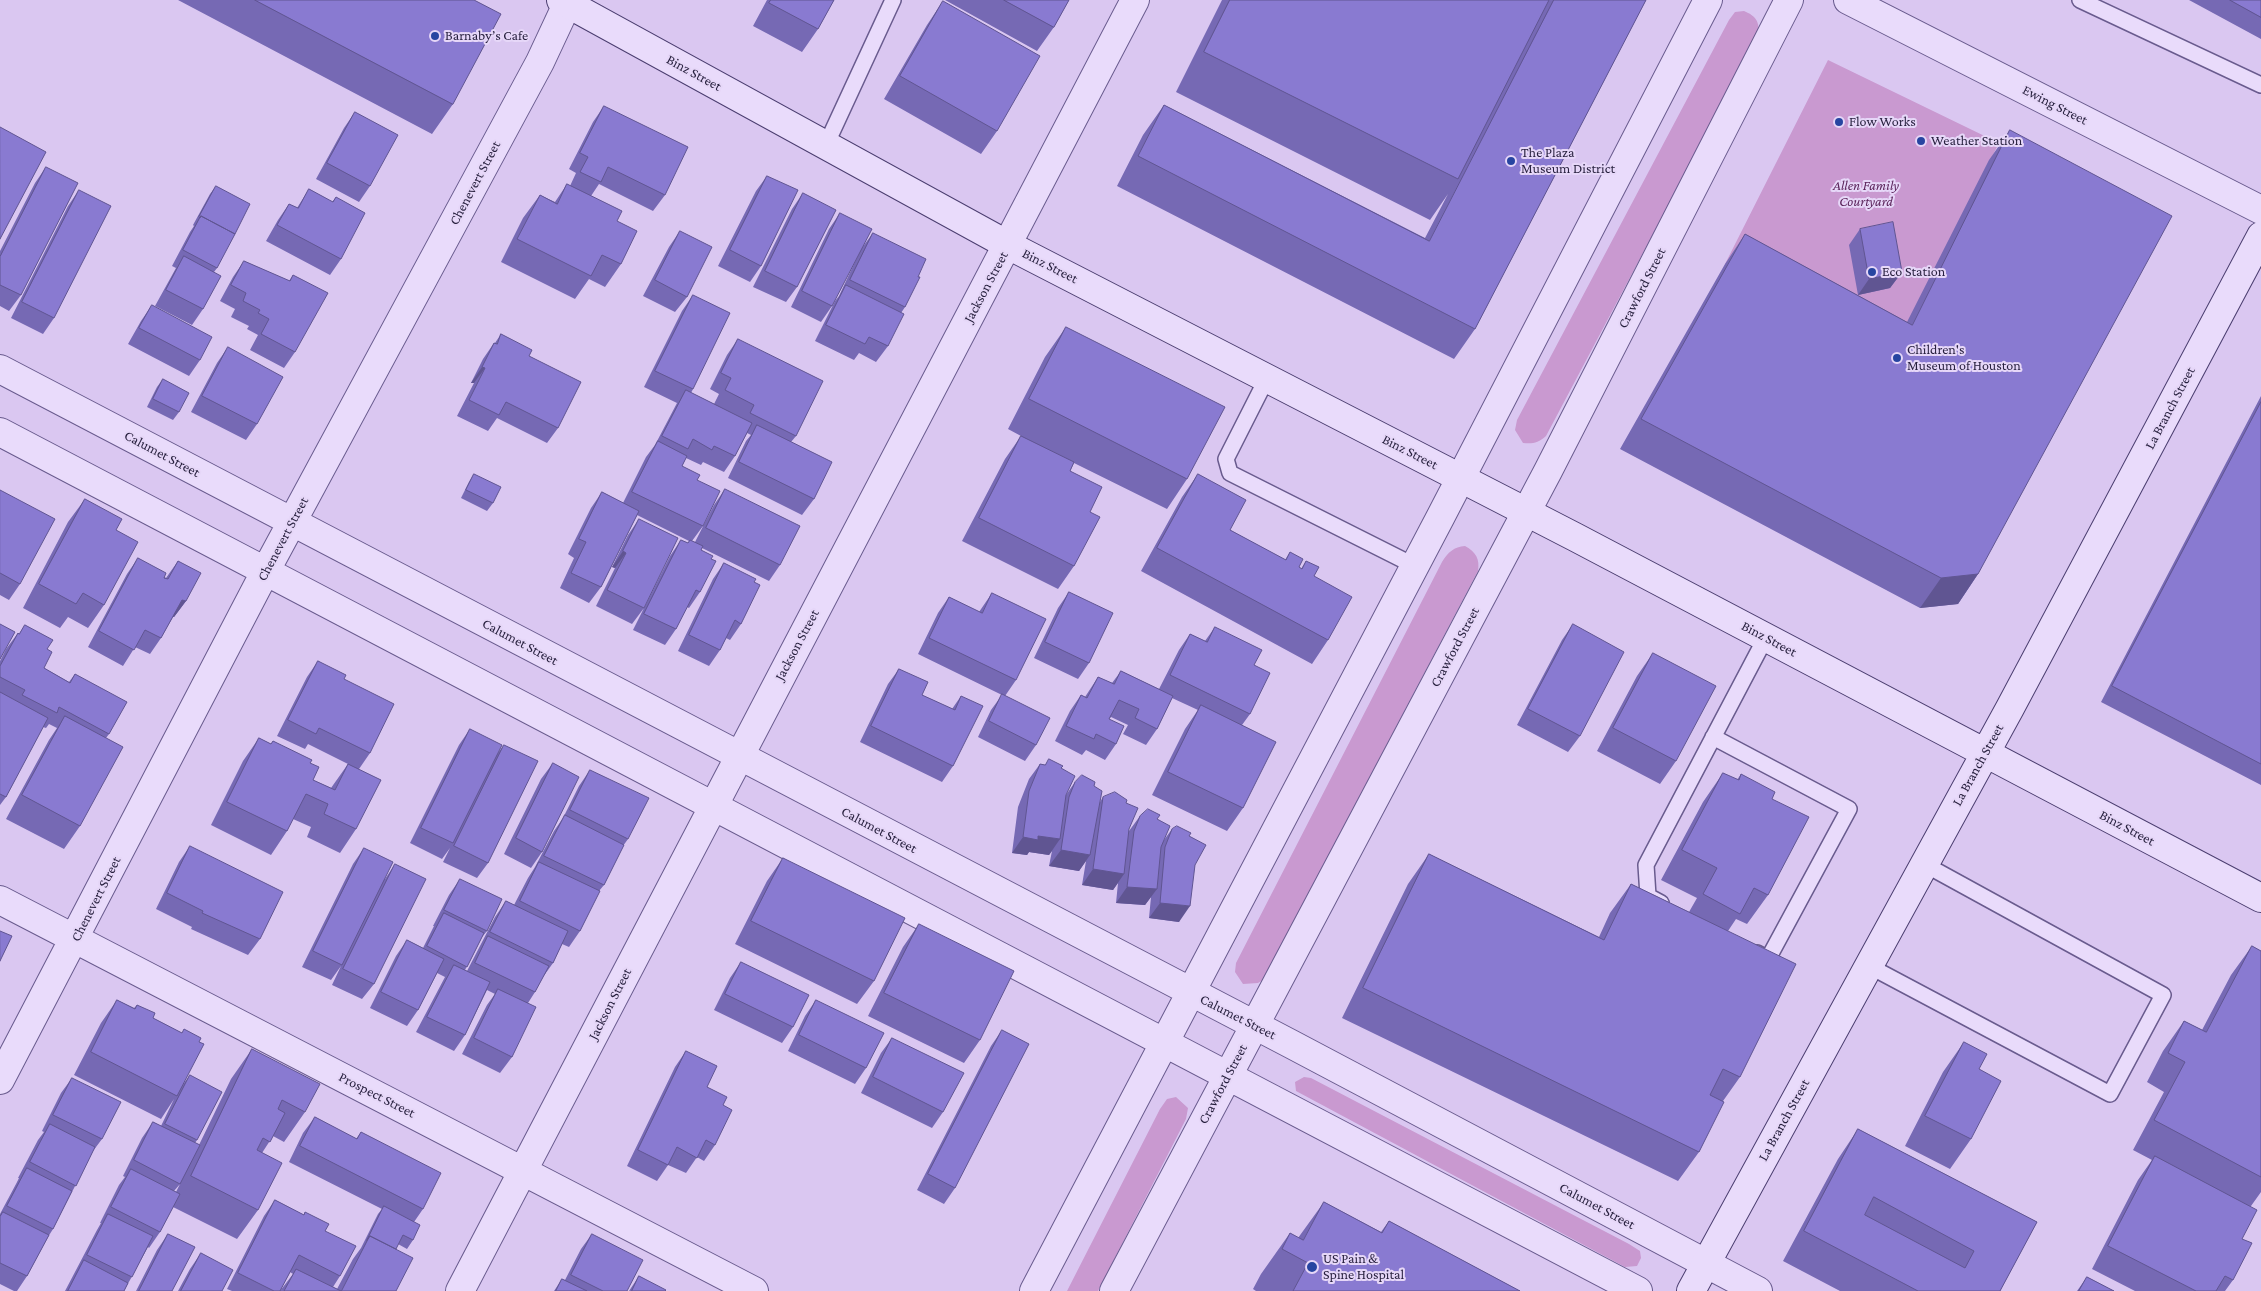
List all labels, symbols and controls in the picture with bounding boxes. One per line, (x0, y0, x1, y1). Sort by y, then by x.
place label: Barnaby’s Cafe (445, 28, 528, 44)
marker: Barnaby’s Cafe (429, 30, 441, 42)
street label: Binz Street (664, 51, 724, 95)
street label: Ewing Street (2020, 81, 2090, 129)
place label: Flow Works (1849, 114, 1916, 130)
marker: Flow Works (1833, 116, 1845, 128)
place label: Weather Station (1931, 133, 2022, 149)
marker: Weather Station (1915, 135, 1927, 147)
street label: Chenevert Street (446, 138, 504, 228)
place label: The Plaza Museum District (1521, 145, 1615, 178)
marker: The Plaza Museum District (1505, 155, 1517, 167)
park label: Allen Family Courtyard (1833, 178, 1899, 210)
street label: Binz Street (1019, 245, 1081, 287)
street label: Crawford Street (1614, 245, 1670, 331)
street label: Jackson Street (960, 248, 1012, 326)
place label: Eco Station (1882, 264, 1945, 280)
marker: Eco Station (1866, 266, 1878, 278)
place label: Children's Museum of Houston (1907, 342, 2021, 374)
marker: Children's Museum of Houston (1891, 352, 1903, 364)
street label: La Branch Street (2141, 364, 2199, 452)
street label: Calumet Street (121, 427, 203, 481)
street label: Binz Street (1379, 431, 1441, 473)
street label: Chenevert Street (254, 494, 312, 584)
street label: Crawford Street (1427, 604, 1483, 690)
street label: Jackson Street (771, 606, 823, 684)
street label: Calumet Street (479, 615, 561, 669)
street label: Binz Street (1738, 617, 1800, 661)
street label: La Branch Street (1949, 721, 2007, 809)
street label: Calumet Street (838, 803, 920, 857)
street label: Binz Street (2096, 806, 2158, 850)
street label: Chenevert Street (67, 854, 125, 944)
street label: Jackson Street (585, 965, 635, 1043)
street label: Calumet Street (1197, 991, 1279, 1043)
street label: Crawford Street (1195, 1041, 1251, 1127)
street label: Prospect Street (336, 1069, 418, 1121)
street label: La Branch Street (1755, 1076, 1813, 1164)
street label: Calumet Street (1556, 1179, 1638, 1233)
place label: US Pain & Spine Hospital (1323, 1251, 1404, 1284)
marker: US Pain & Spine Hospital (1305, 1260, 1319, 1274)

